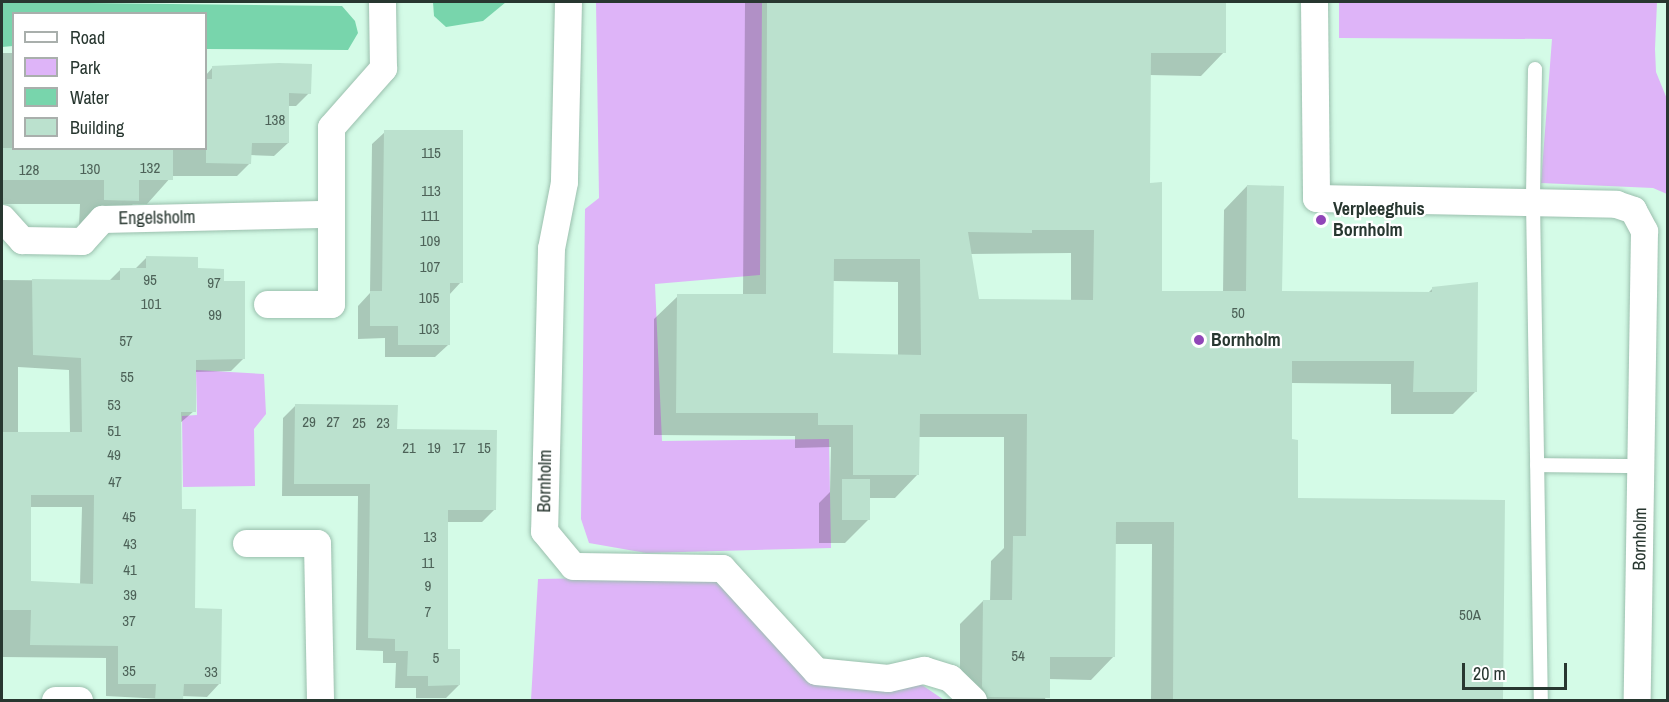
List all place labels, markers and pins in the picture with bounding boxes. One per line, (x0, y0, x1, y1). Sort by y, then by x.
place label: Verpleeghuis Bornholm (1333, 199, 1425, 242)
marker: Verpleeghuis Bornholm (1314, 213, 1328, 227)
place label: Bornholm (1211, 329, 1281, 351)
marker: Bornholm (1192, 333, 1206, 347)

